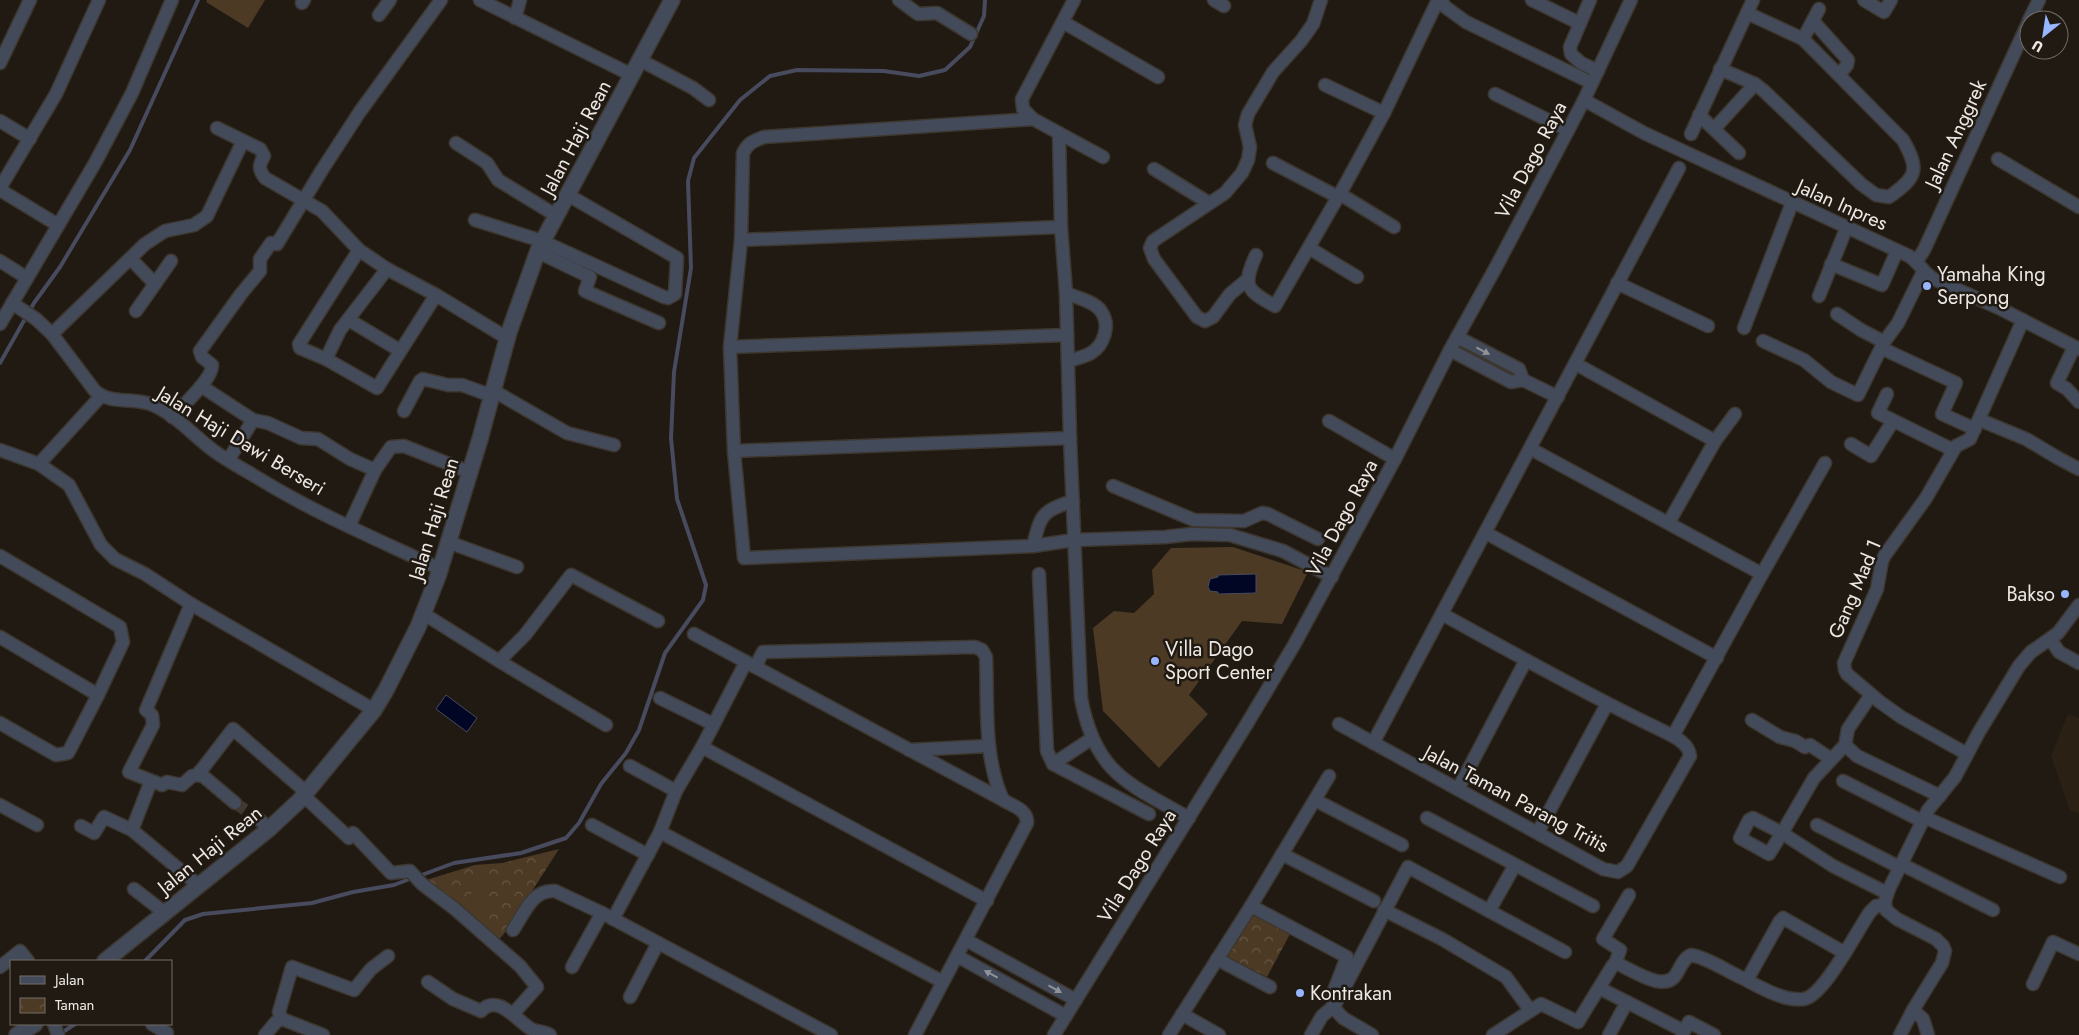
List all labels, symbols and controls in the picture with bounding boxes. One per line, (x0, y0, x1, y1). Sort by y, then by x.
north arrow (2019, 10, 2069, 60)
text: U (2028, 35, 2047, 57)
street label: Jalan Haji Rean (532, 75, 619, 203)
street label: Jalan Anggrek (1917, 75, 1994, 196)
street label: Vila Dago Raya (1488, 96, 1574, 224)
street label: Jalan Inpres (1789, 171, 1892, 238)
place label: Yamaha King Serpong (1937, 260, 2046, 312)
marker: Yamaha King Serpong (1921, 280, 1933, 292)
one-way arrow (1476, 346, 1490, 355)
street label: Jalan Haji Dawi Berseri (149, 378, 331, 503)
street label: Jalan Haji Rean (401, 454, 466, 587)
street label: Vila Dago Raya (1299, 454, 1385, 582)
street label: Gang Mad 1 (1821, 535, 1889, 643)
place label: Bakso (2006, 580, 2055, 609)
marker: Bakso (2059, 588, 2071, 600)
place label: Villa Dago Sport Center (1165, 635, 1273, 687)
marker: Villa Dago Sport Center (1149, 655, 1161, 667)
street label: Jalan Taman Parang Tritis (1416, 736, 1614, 860)
street label: Jalan Haji Rean (149, 799, 268, 903)
street label: Vila Dago Raya (1090, 803, 1184, 929)
legend (10, 960, 172, 1025)
text: Jalan (53, 969, 84, 991)
one-way arrow (984, 970, 998, 978)
place label: Kontrakan (1310, 979, 1392, 1008)
one-way arrow (1047, 985, 1062, 993)
marker: Kontrakan (1294, 987, 1306, 999)
text: Taman (55, 994, 94, 1016)

